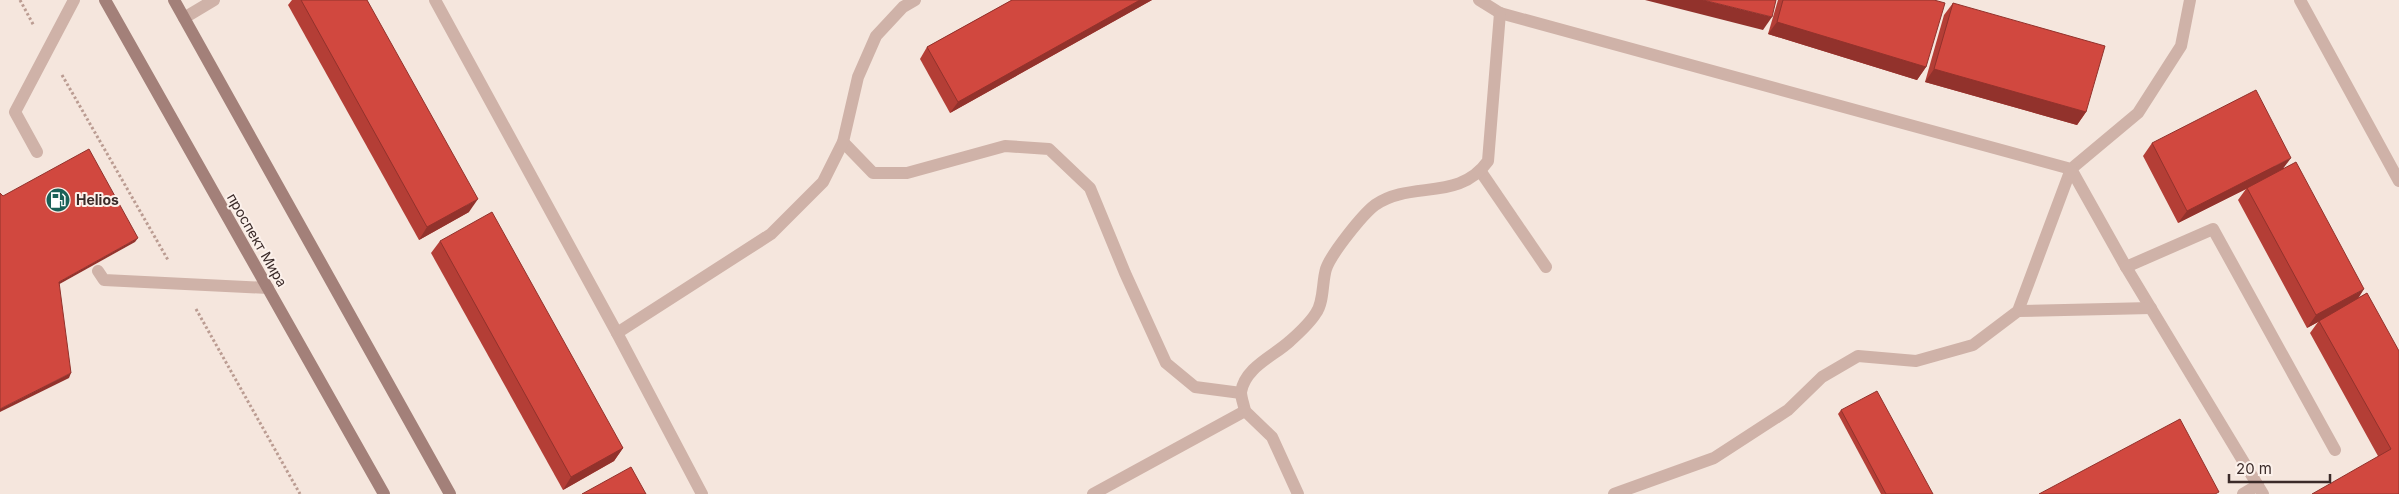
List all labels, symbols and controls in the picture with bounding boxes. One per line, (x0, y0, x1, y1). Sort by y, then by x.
fuel station icon: Helios (45, 187, 71, 213)
street label: проспект Мира (224, 190, 291, 290)
place label: Helios (76, 191, 119, 208)
scale bar (2229, 452, 2330, 484)
text: 20 m (2236, 459, 2272, 478)

